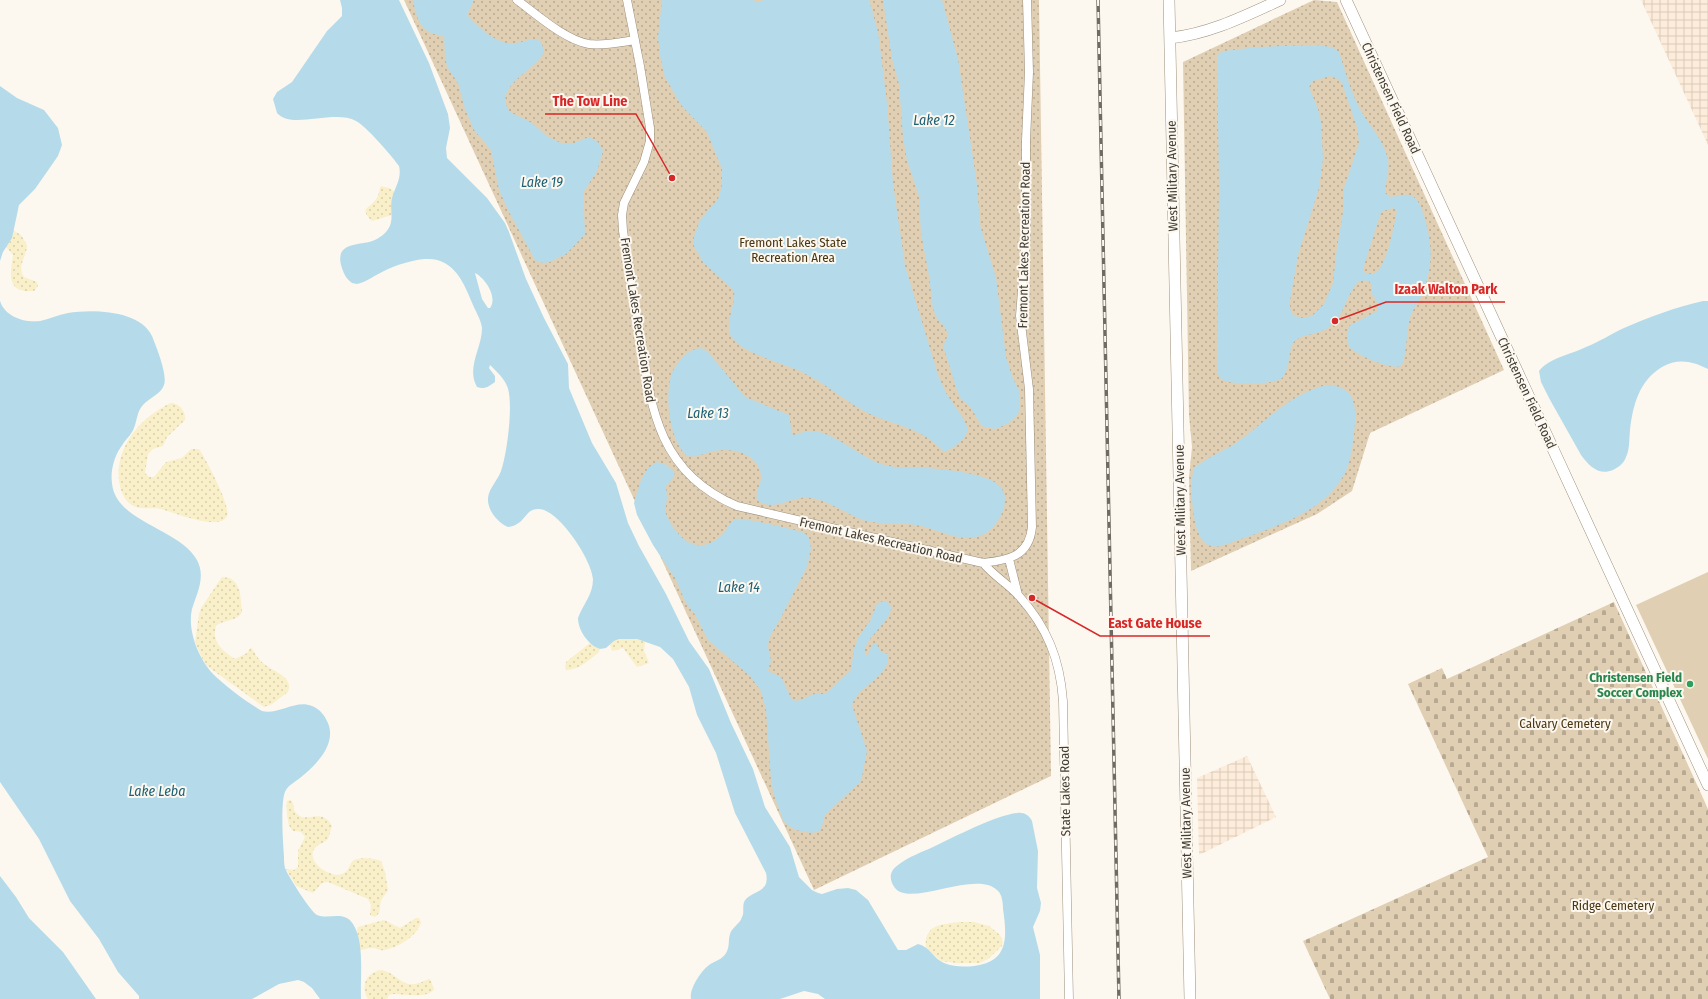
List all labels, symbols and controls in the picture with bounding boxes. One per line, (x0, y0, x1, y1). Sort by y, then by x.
street label: Christensen Field Road (1359, 40, 1423, 156)
callout: The Tow Line (545, 88, 636, 114)
text: The Tow Line (553, 93, 627, 110)
water label: Lake 12 (913, 112, 955, 129)
street label: West Military Avenue (1164, 120, 1180, 232)
street label: Fremont Lakes Recreation Road (1015, 161, 1033, 329)
water label: Lake 19 (521, 174, 563, 191)
park label: Fremont Lakes State Recreation Area (739, 235, 847, 265)
street label: Fremont Lakes Recreation Road (618, 236, 658, 404)
callout: Izaak Walton Park (1386, 276, 1505, 302)
text: Izaak Walton Park (1395, 281, 1498, 298)
street label: Christensen Field Road (1495, 335, 1559, 451)
water label: Lake 13 (687, 405, 729, 422)
street label: West Military Avenue (1172, 444, 1188, 556)
street label: Fremont Lakes Recreation Road (798, 514, 964, 566)
water label: Lake 14 (718, 579, 760, 596)
callout: East Gate House (1100, 610, 1210, 636)
text: East Gate House (1108, 615, 1202, 632)
place label: Christensen Field Soccer Complex (1589, 670, 1683, 700)
marker: Christensen Field Soccer Complex (1685, 679, 1695, 689)
park label: Calvary Cemetery (1519, 716, 1611, 731)
street label: State Lakes Road (1057, 746, 1073, 836)
street label: West Military Avenue (1178, 767, 1194, 879)
water label: Lake Leba (128, 783, 186, 800)
park label: Ridge Cemetery (1572, 898, 1655, 913)

